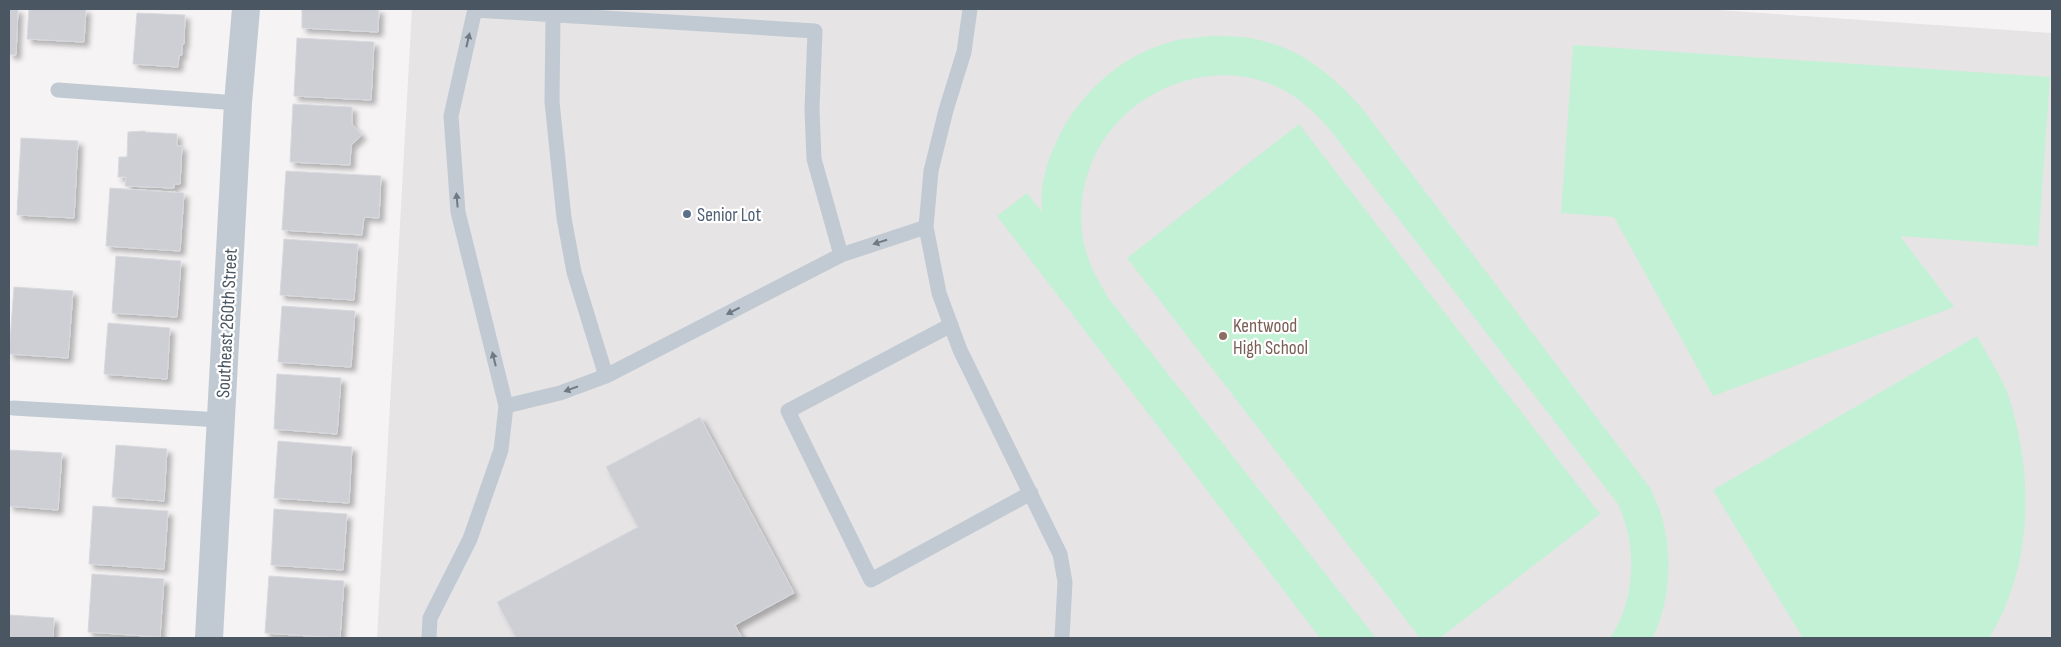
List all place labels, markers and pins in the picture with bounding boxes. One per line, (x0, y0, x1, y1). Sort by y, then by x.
place label: Senior Lot (697, 204, 762, 227)
marker: Senior Lot (681, 208, 693, 220)
place label: Kentwood High School (1233, 315, 1308, 360)
marker: Kentwood High School (1217, 330, 1229, 342)

